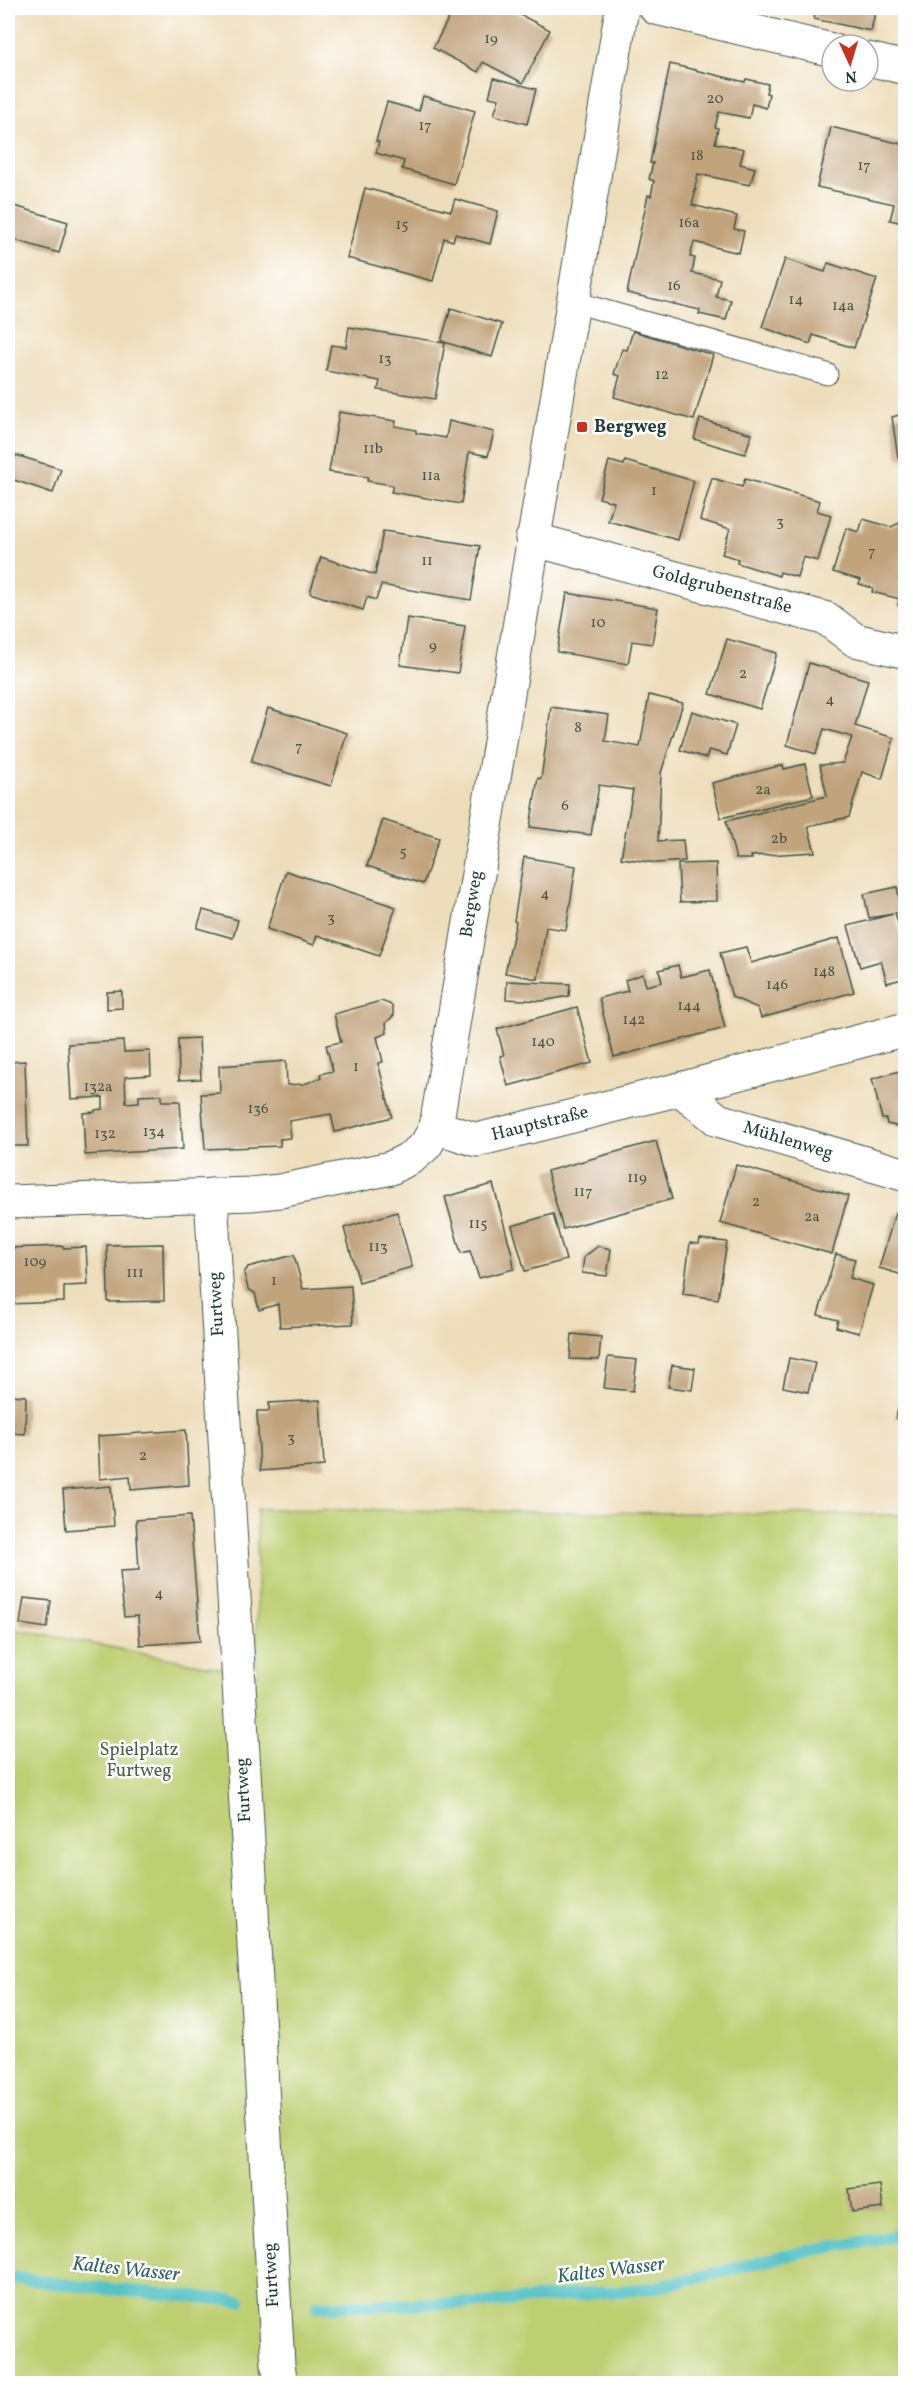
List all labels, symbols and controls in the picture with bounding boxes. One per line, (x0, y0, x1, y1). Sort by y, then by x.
house number: 19 (484, 29, 498, 50)
north arrow (820, 33, 880, 93)
text: N (844, 65, 857, 87)
house number: 20 (707, 89, 723, 110)
house number: 17 (418, 116, 432, 137)
house number: 18 (690, 146, 704, 167)
house number: 17 (857, 156, 871, 177)
house number: 16a (679, 213, 699, 234)
house number: 15 (395, 215, 409, 236)
house number: 16 (667, 276, 681, 297)
house number: 14 (789, 290, 803, 311)
house number: 14a (832, 296, 854, 317)
house number: 13 (378, 349, 392, 370)
house number: 12 (655, 365, 669, 386)
place label: Bergweg (594, 415, 667, 440)
marker: Bergweg (575, 420, 589, 434)
house number: 11b (363, 439, 383, 460)
house number: 11a (421, 466, 441, 487)
house number: 1 (651, 481, 657, 502)
house number: 3 (776, 512, 784, 533)
house number: 7 (868, 542, 876, 563)
house number: 11 (421, 551, 433, 572)
street label: Goldgrubenstraße (649, 559, 795, 621)
house number: 10 (591, 613, 605, 634)
house number: 9 (429, 636, 437, 657)
house number: 2 (739, 664, 747, 685)
house number: 4 (826, 690, 835, 711)
house number: 8 (574, 718, 582, 739)
house number: 7 (295, 737, 303, 758)
house number: 2a (755, 780, 771, 801)
house number: 6 (561, 796, 569, 817)
house number: 2b (771, 829, 787, 850)
house number: 5 (399, 842, 407, 863)
street label: Bergweg (454, 868, 490, 940)
house number: 4 (541, 884, 550, 905)
house number: 3 (327, 908, 335, 929)
house number: 148 (813, 962, 835, 983)
house number: 146 (766, 975, 788, 996)
house number: 144 (677, 996, 701, 1017)
house number: 142 (623, 1010, 645, 1031)
house number: 140 (531, 1032, 555, 1053)
house number: 1 (353, 1057, 359, 1078)
house number: 132a (83, 1077, 113, 1098)
house number: 136 (247, 1099, 269, 1120)
street label: Hauptstraße (489, 1100, 591, 1148)
street label: Mühlenweg (740, 1115, 836, 1167)
house number: 134 (143, 1122, 165, 1143)
house number: 132 (94, 1124, 116, 1145)
house number: 119 (627, 1168, 647, 1189)
house number: 117 (574, 1182, 592, 1203)
house number: 2 (752, 1192, 760, 1213)
house number: 2a (804, 1207, 820, 1228)
house number: 115 (469, 1214, 487, 1235)
house number: 113 (368, 1237, 388, 1258)
house number: 109 (24, 1252, 47, 1273)
house number: 111 (126, 1263, 144, 1284)
street label: Furtweg (203, 1271, 231, 1337)
house number: 1 (271, 1271, 277, 1292)
house number: 3 (287, 1428, 295, 1449)
house number: 2 (139, 1446, 147, 1467)
house number: 4 (155, 1584, 164, 1605)
park label: Spielplatz Furtweg (99, 1738, 179, 1784)
street label: Furtweg (230, 1757, 258, 1823)
street label: Furtweg (258, 2242, 286, 2308)
water label: Kaltes Wasser (71, 2250, 182, 2290)
water label: Kaltes Wasser (556, 2250, 667, 2291)

